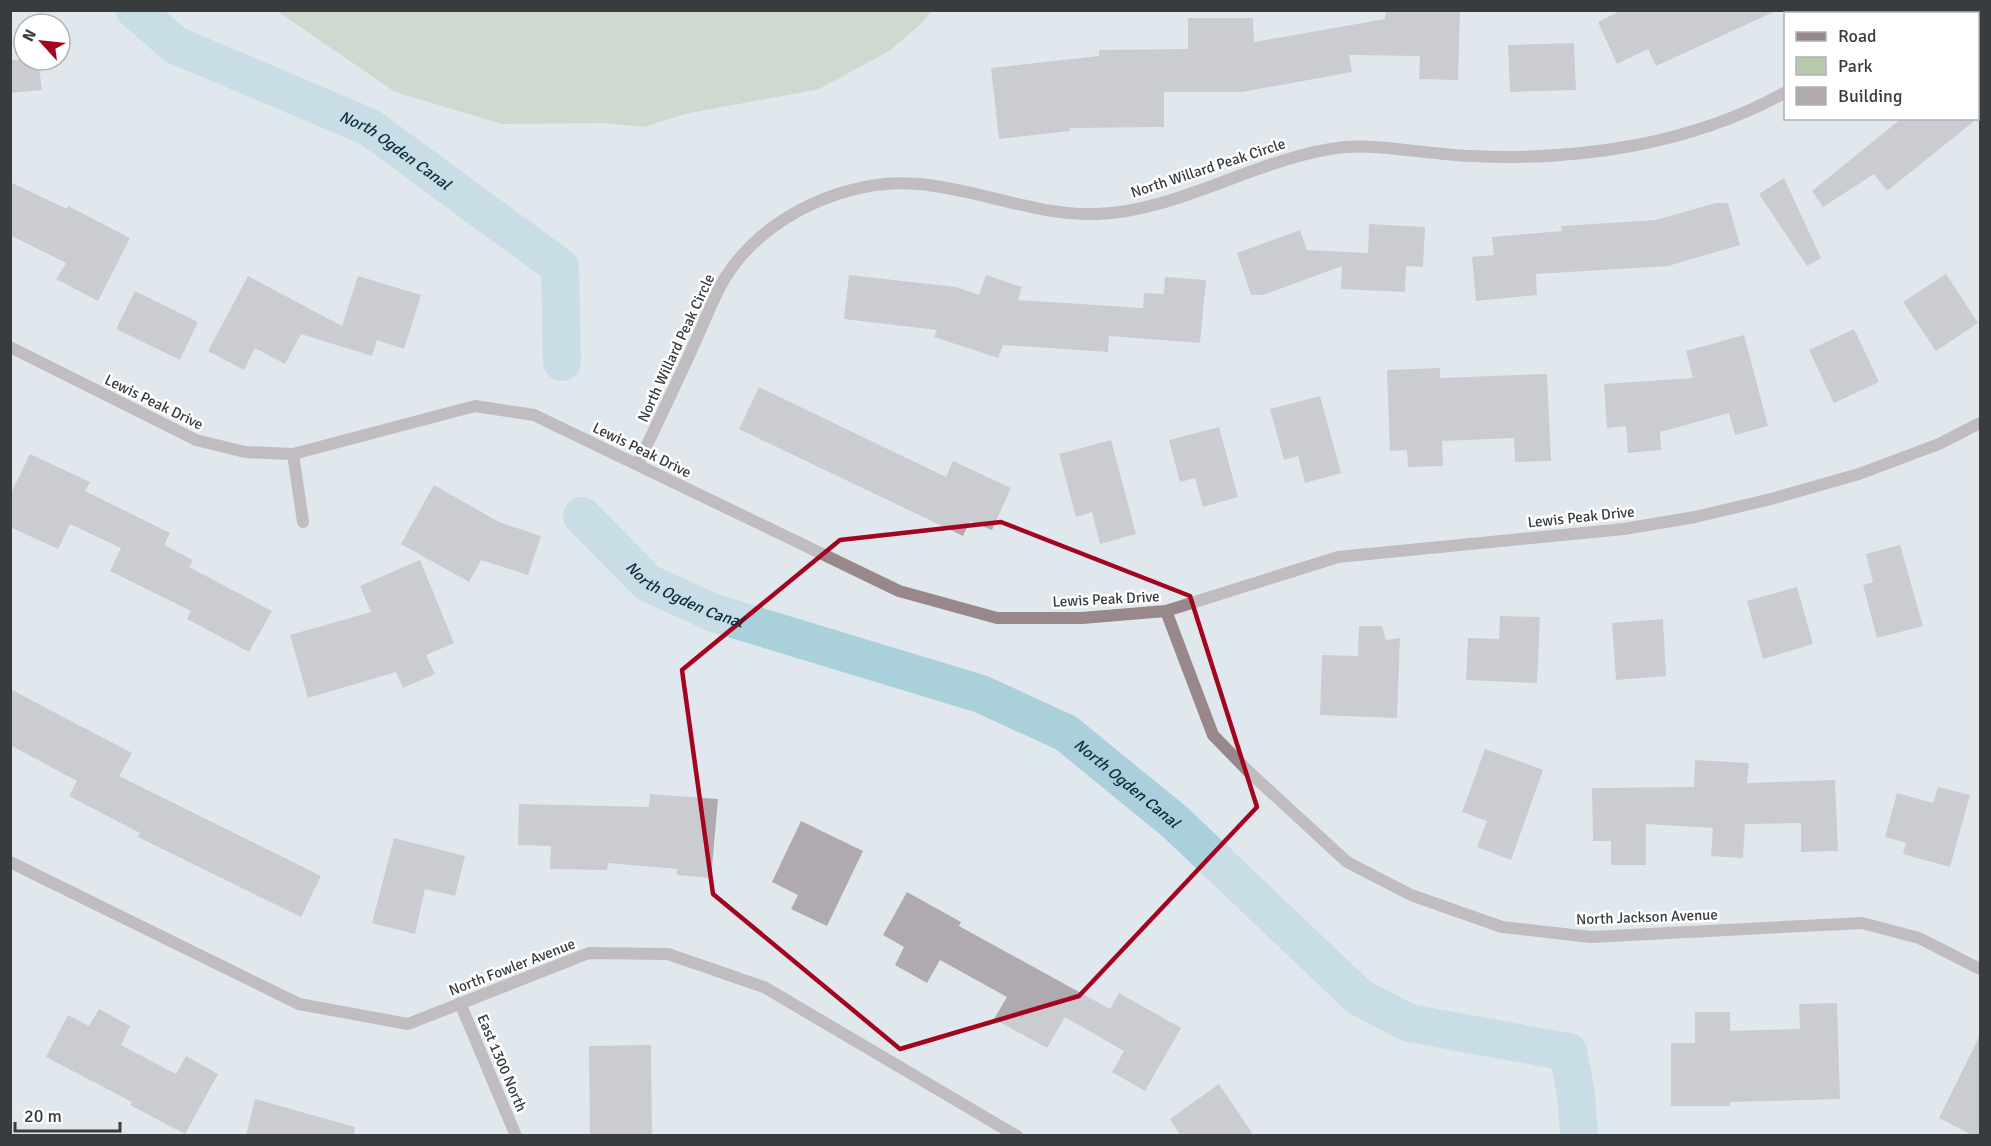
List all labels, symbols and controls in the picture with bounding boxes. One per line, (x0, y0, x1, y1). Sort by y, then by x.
north arrow (12, 12, 72, 72)
legend (1784, 12, 1979, 120)
text: Road (1838, 25, 1877, 47)
text: N (18, 26, 41, 45)
text: Park (1838, 55, 1873, 77)
text: Building (1838, 85, 1902, 107)
water label: North Ogden Canal (336, 107, 456, 195)
street label: North Willard Peak Circle (1128, 134, 1288, 202)
street label: North Willard Peak Circle (634, 271, 718, 425)
street label: Lewis Peak Drive (102, 370, 206, 434)
street label: Lewis Peak Drive (590, 418, 694, 482)
street label: Lewis Peak Drive (1527, 502, 1635, 532)
water label: North Ogden Canal (621, 557, 747, 633)
street label: Lewis Peak Drive (1052, 587, 1160, 611)
water label: North Ogden Canal (1070, 735, 1185, 833)
street label: North Jackson Avenue (1576, 906, 1718, 928)
street label: North Fowler Avenue (446, 935, 578, 999)
street label: East 1300 North (473, 1012, 531, 1114)
scale bar (15, 1095, 120, 1133)
text: 20 m (24, 1105, 62, 1127)

